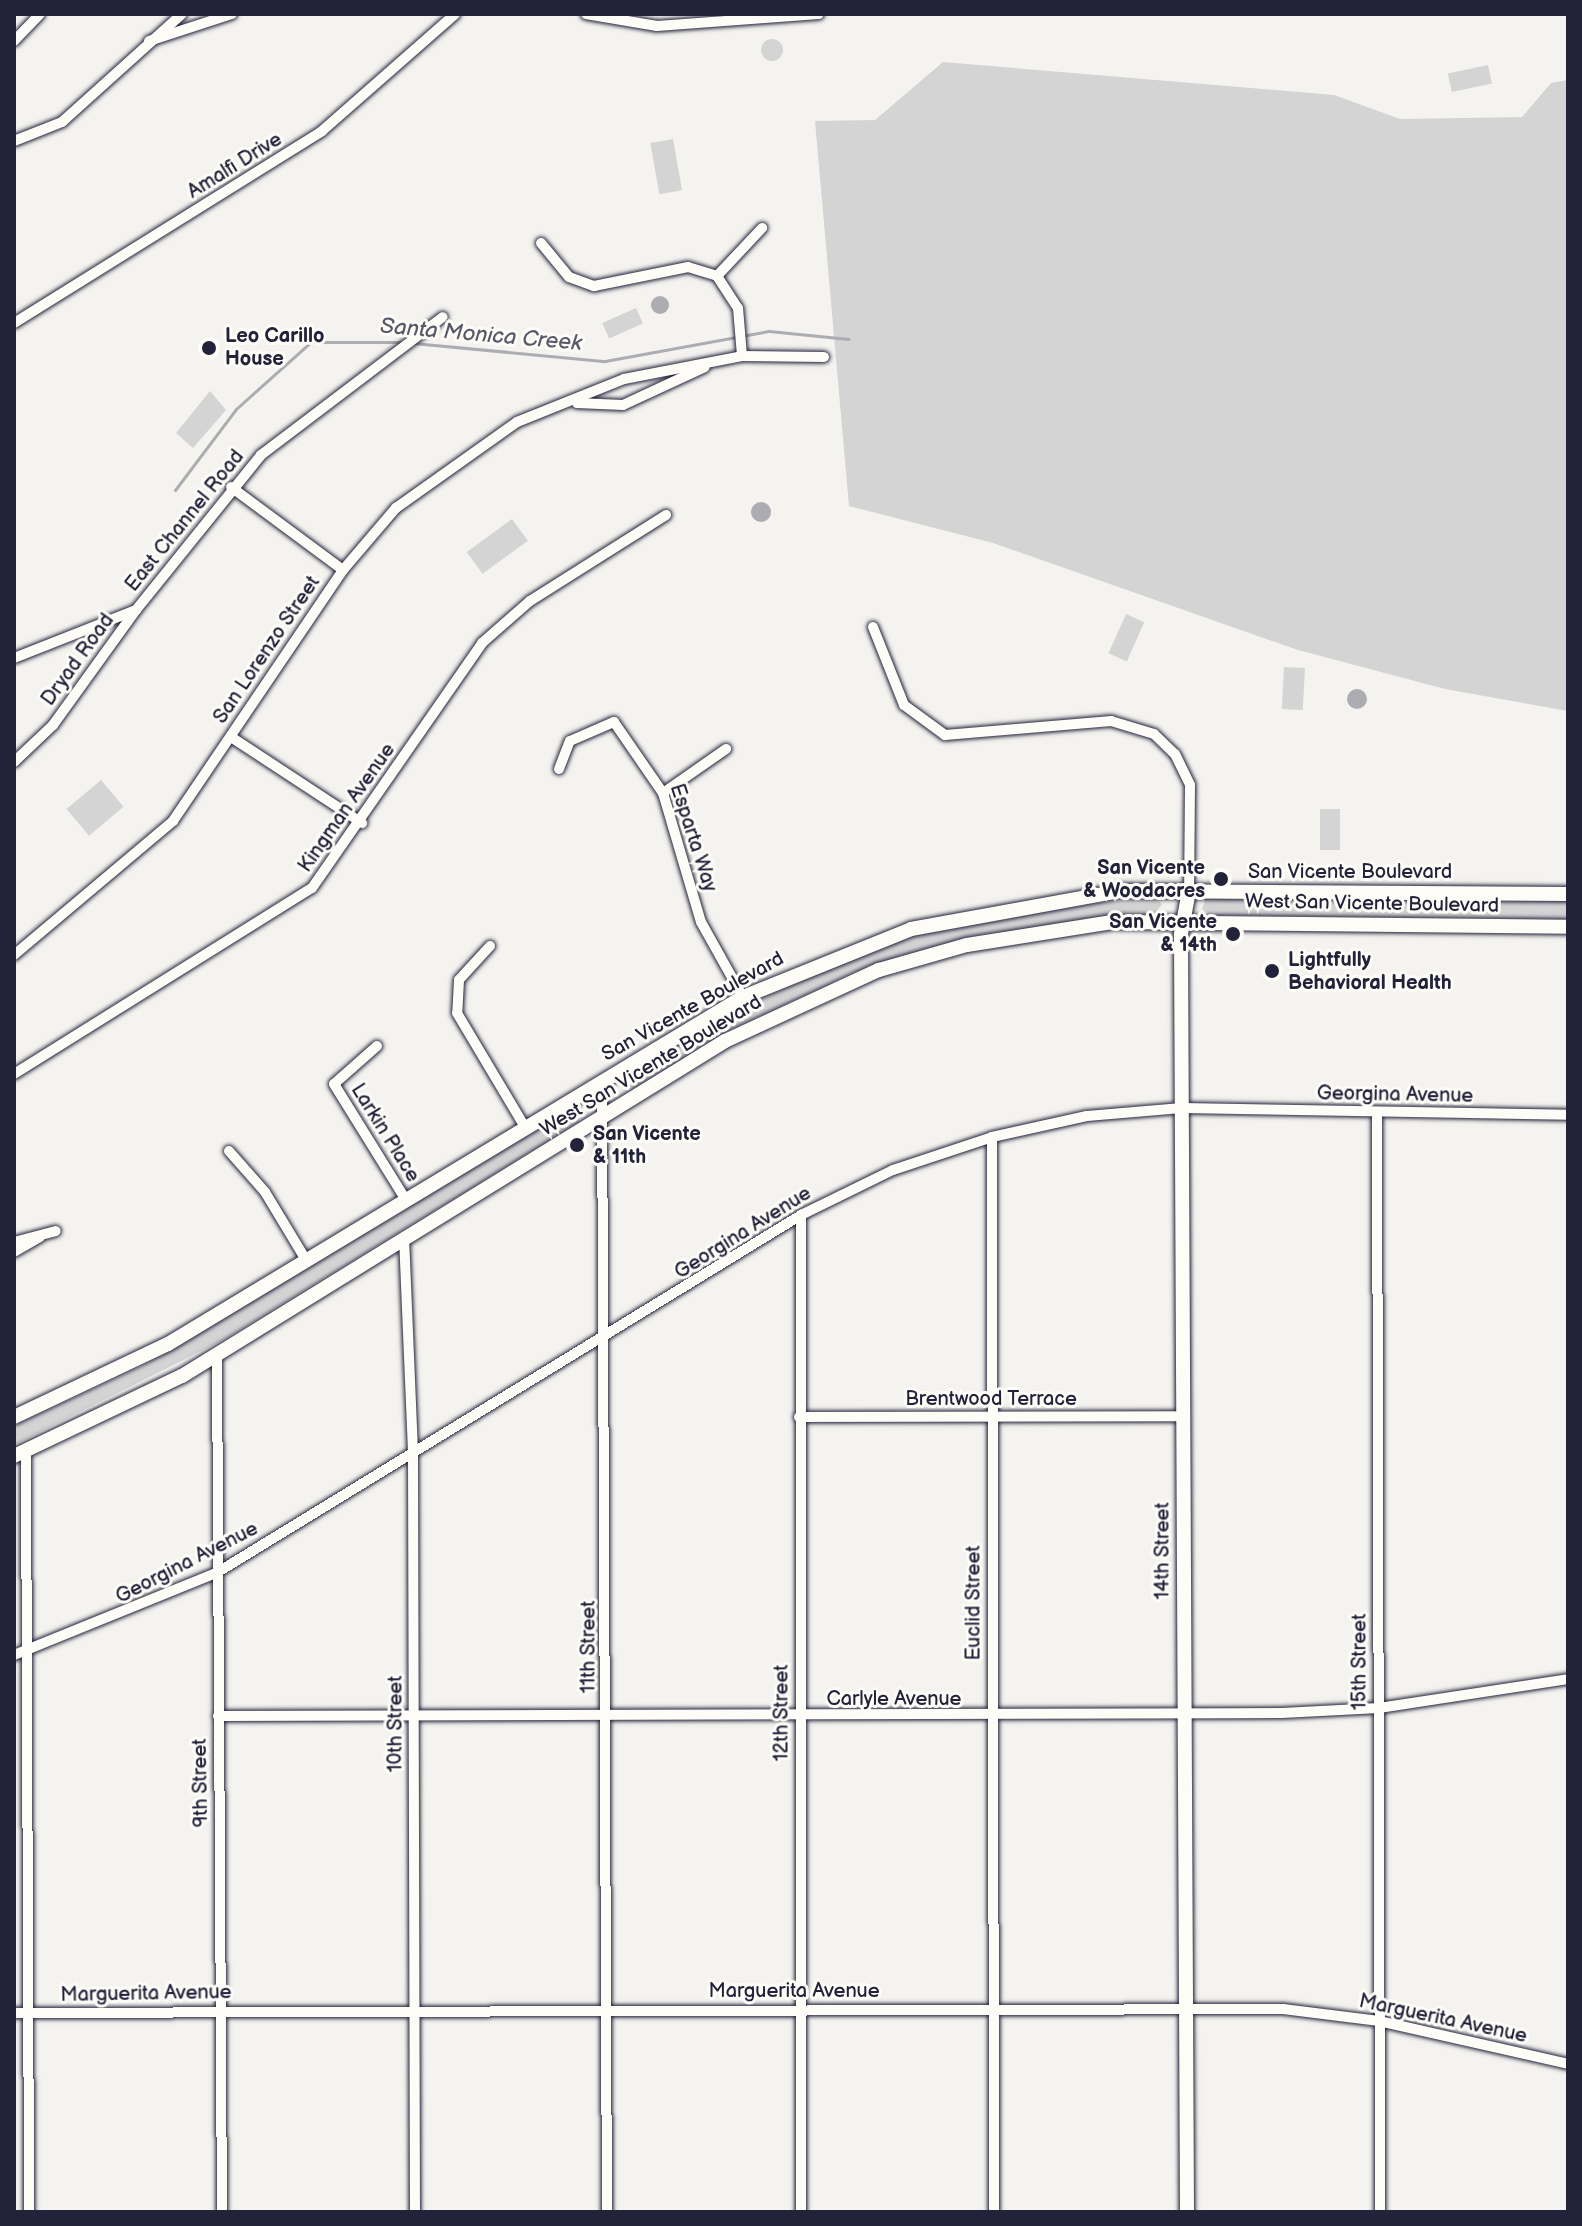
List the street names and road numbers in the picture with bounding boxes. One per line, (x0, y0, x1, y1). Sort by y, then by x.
street label: Amalfi Drive (183, 128, 287, 204)
street label: East Channel Road (121, 445, 249, 597)
street label: San Lorenzo Street (209, 571, 325, 729)
street label: Dryad Road (37, 609, 119, 711)
street label: Kingman Avenue (294, 739, 400, 877)
street label: Esparta Way (664, 780, 722, 896)
street label: San Vicente Boulevard (1248, 860, 1452, 884)
street label: West San Vicente Boulevard (1244, 890, 1500, 918)
street label: San Vicente Boulevard (598, 947, 788, 1067)
street label: West San Vicente Boulevard (535, 990, 767, 1142)
street label: Larkin Place (345, 1079, 425, 1187)
street label: Georgina Avenue (1317, 1082, 1473, 1108)
street label: Georgina Avenue (670, 1181, 816, 1285)
street label: Brentwood Terrace (905, 1387, 1077, 1411)
street label: 14th Street (1151, 1502, 1175, 1600)
street label: Georgina Avenue (112, 1517, 262, 1609)
street label: Euclid Street (962, 1545, 986, 1661)
street label: 11th Street (577, 1601, 601, 1693)
street label: 15th Street (1348, 1614, 1372, 1710)
street label: 12th Street (770, 1664, 794, 1762)
street label: 10th Street (384, 1675, 408, 1773)
street label: Carlyle Avenue (827, 1687, 961, 1711)
street label: 9th Street (188, 1738, 214, 1828)
street label: Marguerita Avenue (708, 1979, 880, 2003)
street label: Marguerita Avenue (60, 1981, 232, 2007)
street label: Marguerita Avenue (1357, 1989, 1529, 2049)

